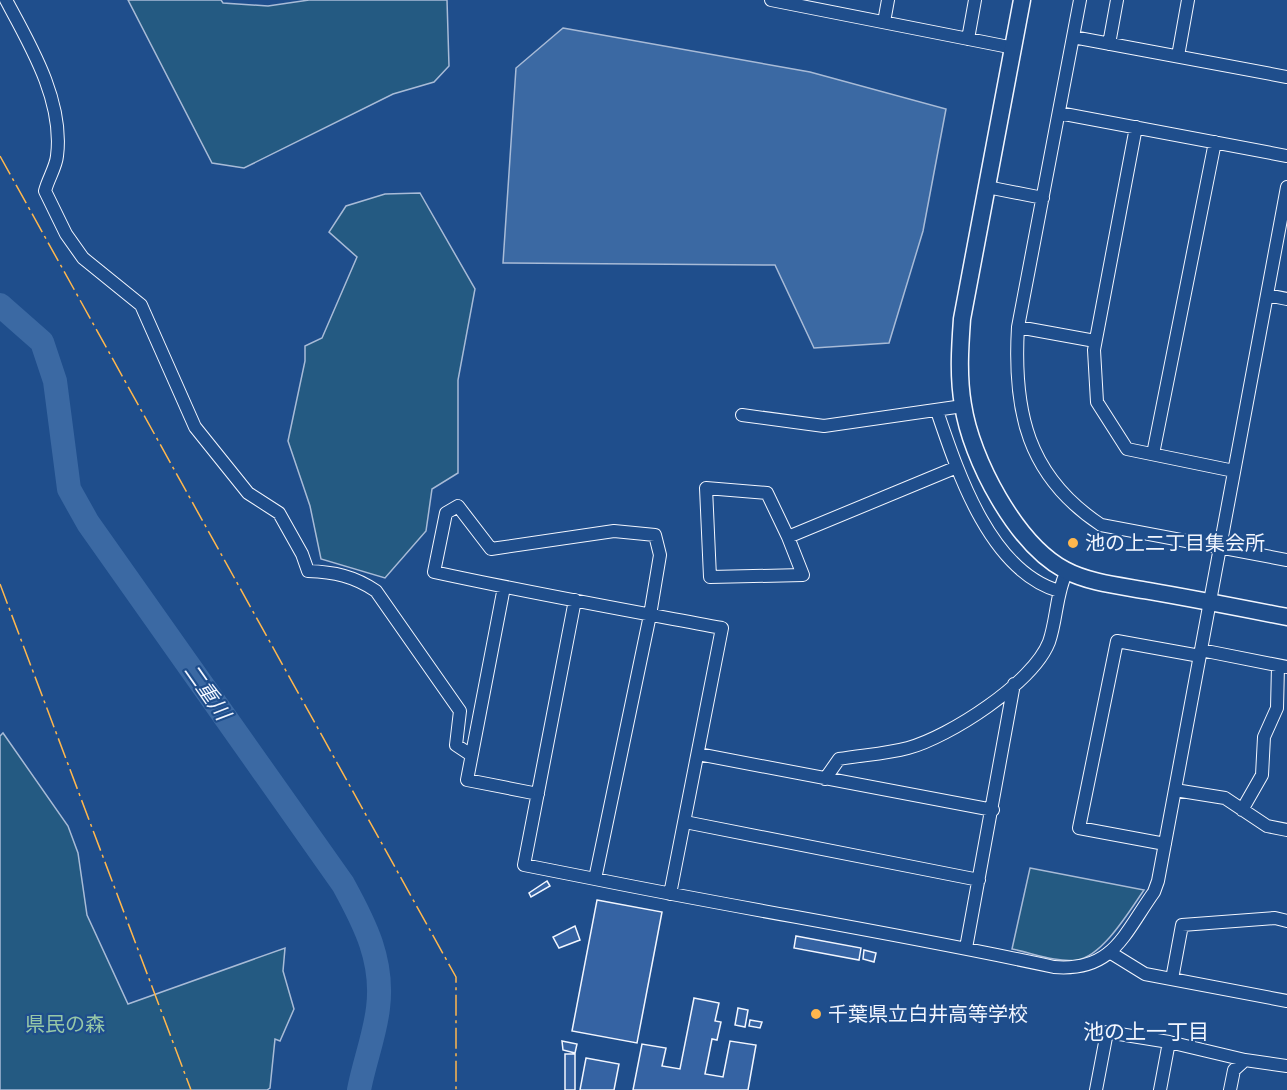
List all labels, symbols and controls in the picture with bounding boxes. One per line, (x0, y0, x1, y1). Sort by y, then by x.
place label: 池の上二丁目集会所 (1085, 530, 1265, 556)
marker: 池の上二丁目集会所 (1066, 536, 1080, 550)
water label: 二重川 (178, 658, 238, 727)
place label: 千葉県立白井高等学校 (828, 1001, 1028, 1027)
marker: 千葉県立白井高等学校 (809, 1007, 823, 1021)
park label: 県民の森 (25, 1011, 105, 1037)
district label: 池の上一丁目 (1083, 1018, 1209, 1045)

